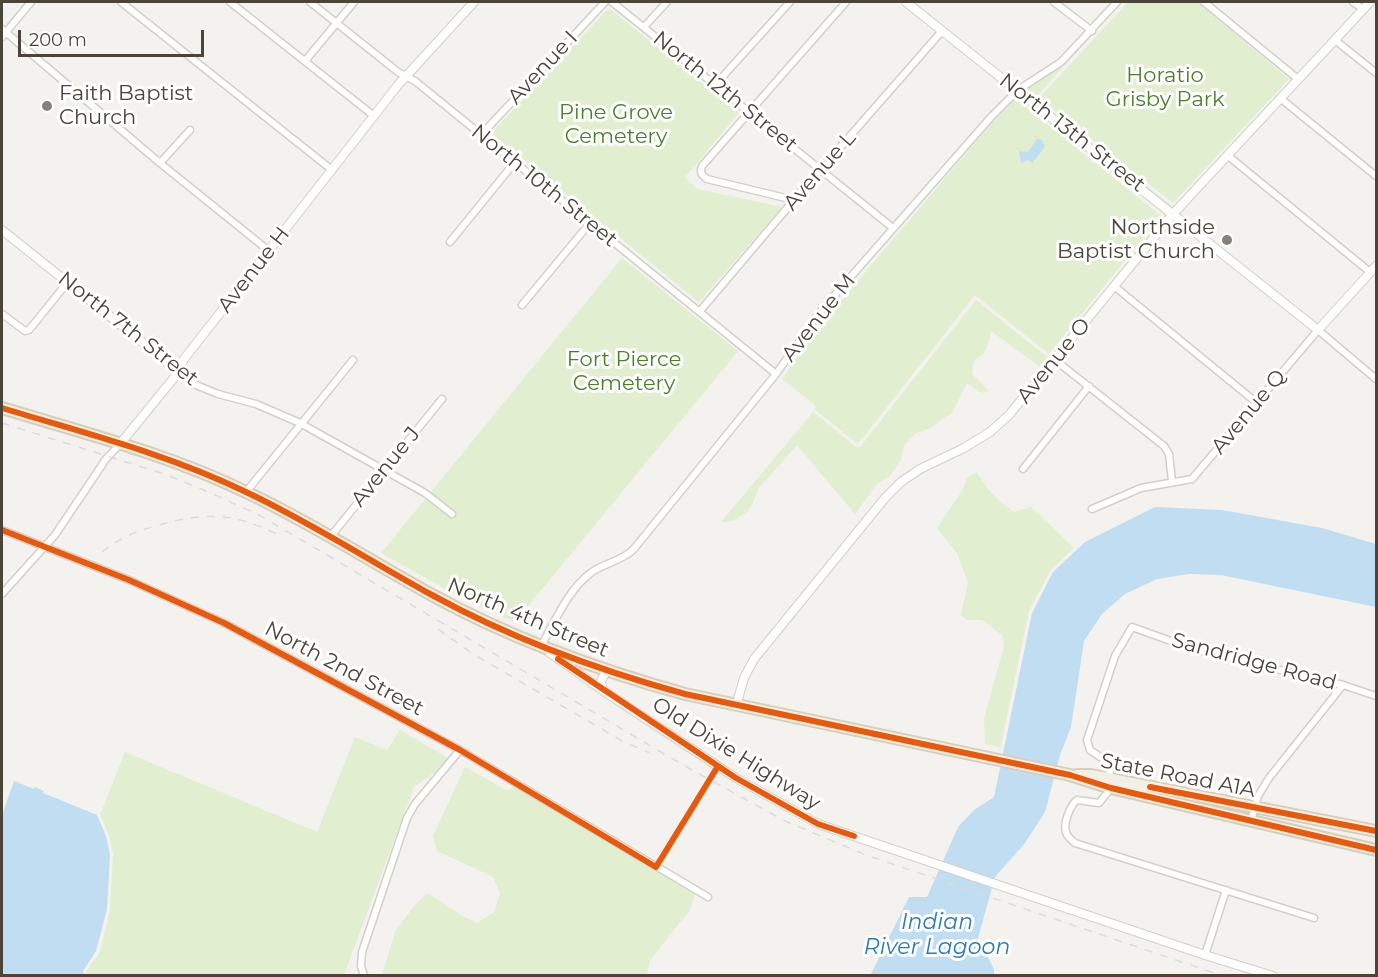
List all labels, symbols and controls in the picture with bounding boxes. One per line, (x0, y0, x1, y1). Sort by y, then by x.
scale bar (21, 18, 207, 56)
street label: Avenue I (503, 26, 583, 110)
street label: North 12th Street (648, 26, 802, 158)
text: 200 m (29, 29, 87, 51)
park label: Horatio Grisby Park (1105, 63, 1225, 113)
street label: North 13th Street (994, 68, 1150, 198)
place label: Faith Baptist Church (59, 81, 193, 131)
marker: Faith Baptist Church (40, 99, 54, 113)
park label: Pine Grove Cemetery (559, 100, 673, 150)
street label: North 10th Street (466, 119, 622, 253)
street label: Avenue L (779, 126, 861, 216)
place label: Northside Baptist Church (1057, 215, 1215, 265)
street label: Avenue H (213, 222, 295, 318)
marker: Northside Baptist Church (1220, 233, 1234, 247)
street label: North 7th Street (53, 266, 203, 392)
street label: Avenue M (777, 269, 861, 367)
street label: Avenue O (1012, 313, 1096, 409)
park label: Fort Pierce Cemetery (567, 347, 681, 397)
street label: Avenue Q (1206, 365, 1292, 459)
street label: Avenue J (346, 422, 426, 512)
street label: North 4th Street (444, 573, 612, 663)
street label: North 2nd Street (260, 616, 428, 722)
street label: Sandridge Road (1169, 628, 1339, 696)
street label: Old Dixie Highway (647, 692, 825, 816)
street label: State Road A1A (1099, 749, 1257, 803)
water label: Indian River Lagoon (864, 910, 1010, 962)

